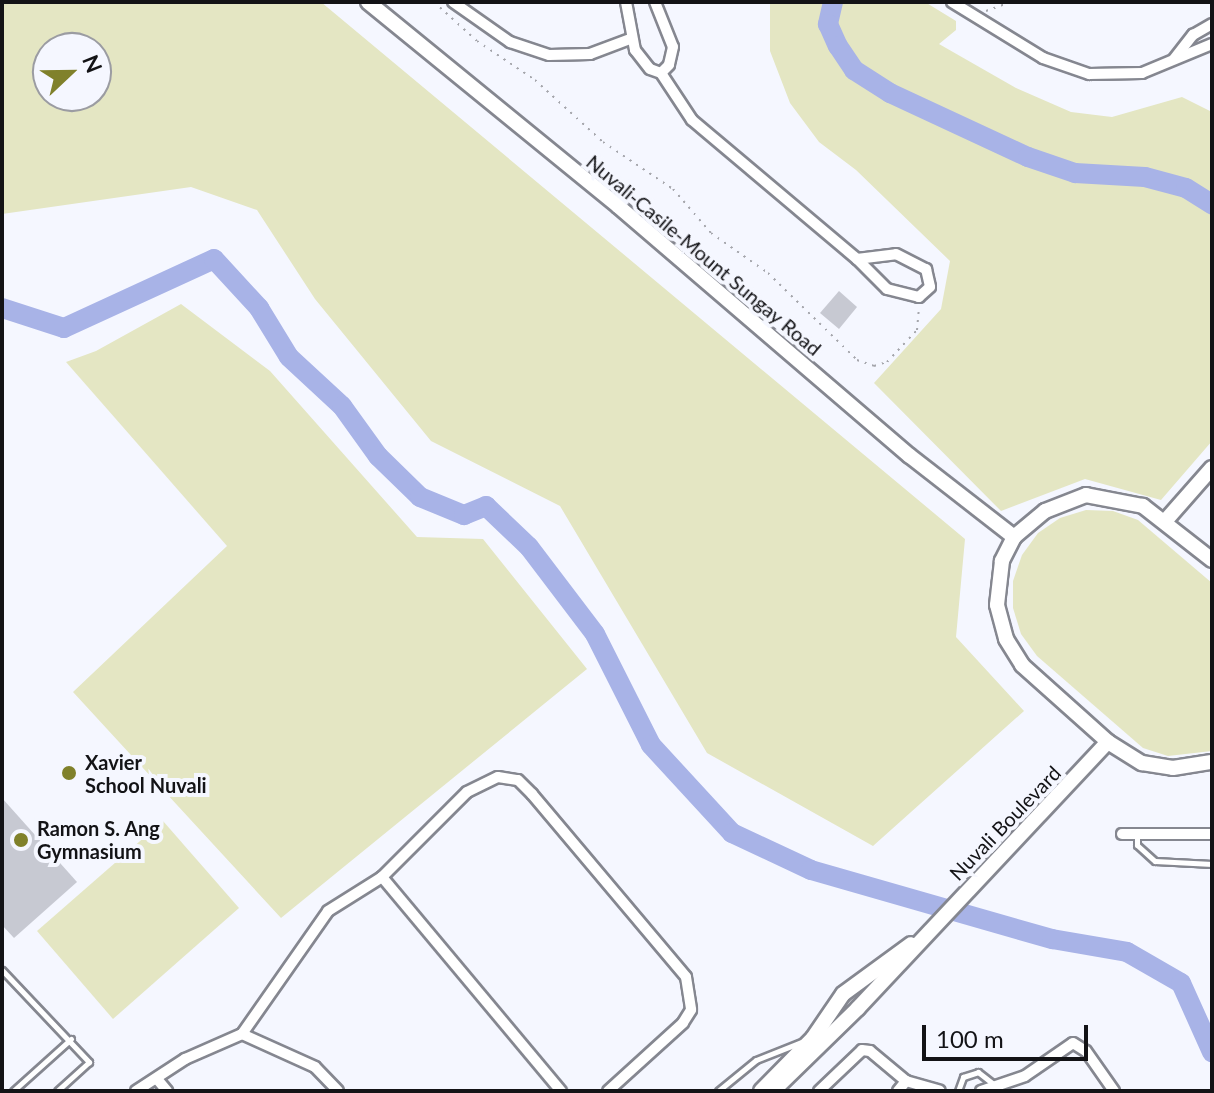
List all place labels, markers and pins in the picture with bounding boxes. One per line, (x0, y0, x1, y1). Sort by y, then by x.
place label: Xavier School Nuvali (85, 750, 207, 797)
marker: Xavier School Nuvali (60, 764, 78, 782)
place label: Ramon S. Ang Gymnasium (37, 816, 161, 863)
marker: Ramon S. Ang Gymnasium (12, 831, 30, 849)

